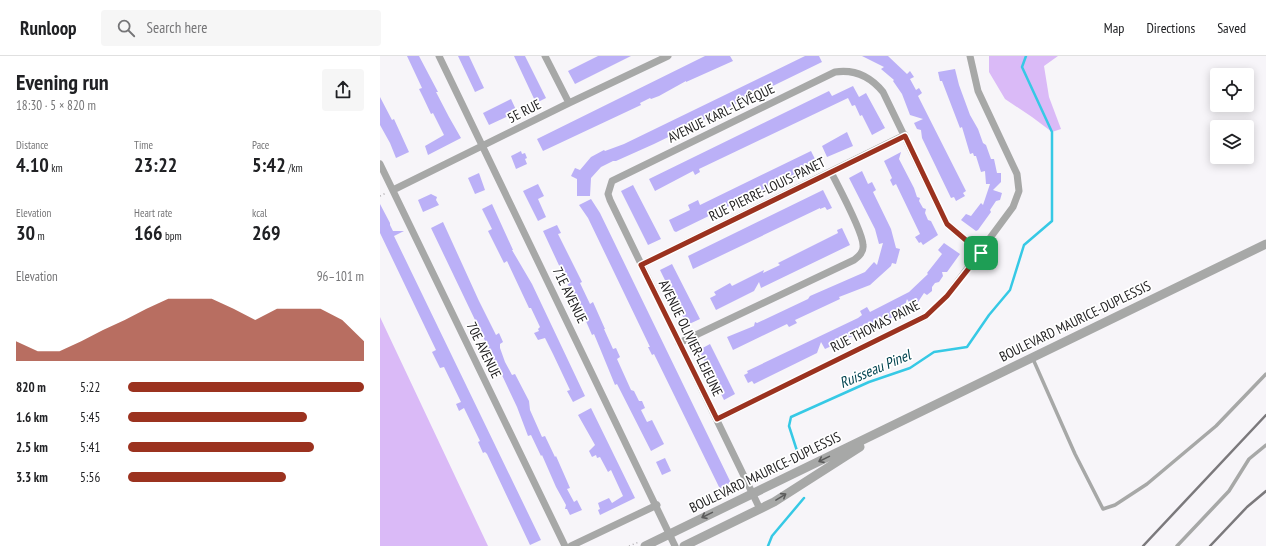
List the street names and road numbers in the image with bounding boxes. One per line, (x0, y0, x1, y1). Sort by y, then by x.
street label: AVENUE KARL-LÉVÊQUE (665, 79, 777, 147)
street label: 5E RUE (504, 95, 544, 127)
street label: RUE PIERRE-LOUIS-PANET (706, 153, 829, 225)
street label: 71E AVENUE (549, 264, 591, 326)
street label: BOULEVARD MAURICE-DUPLESSIS (996, 276, 1154, 366)
street label: AVENUE OLIVIER-LEJEUNE (655, 277, 727, 399)
street label: RUE THOMAS PAINE (827, 296, 923, 356)
street label: 70E AVENUE (463, 319, 505, 381)
street label: BOULEVARD MAURICE-DUPLESSIS (686, 427, 844, 517)

